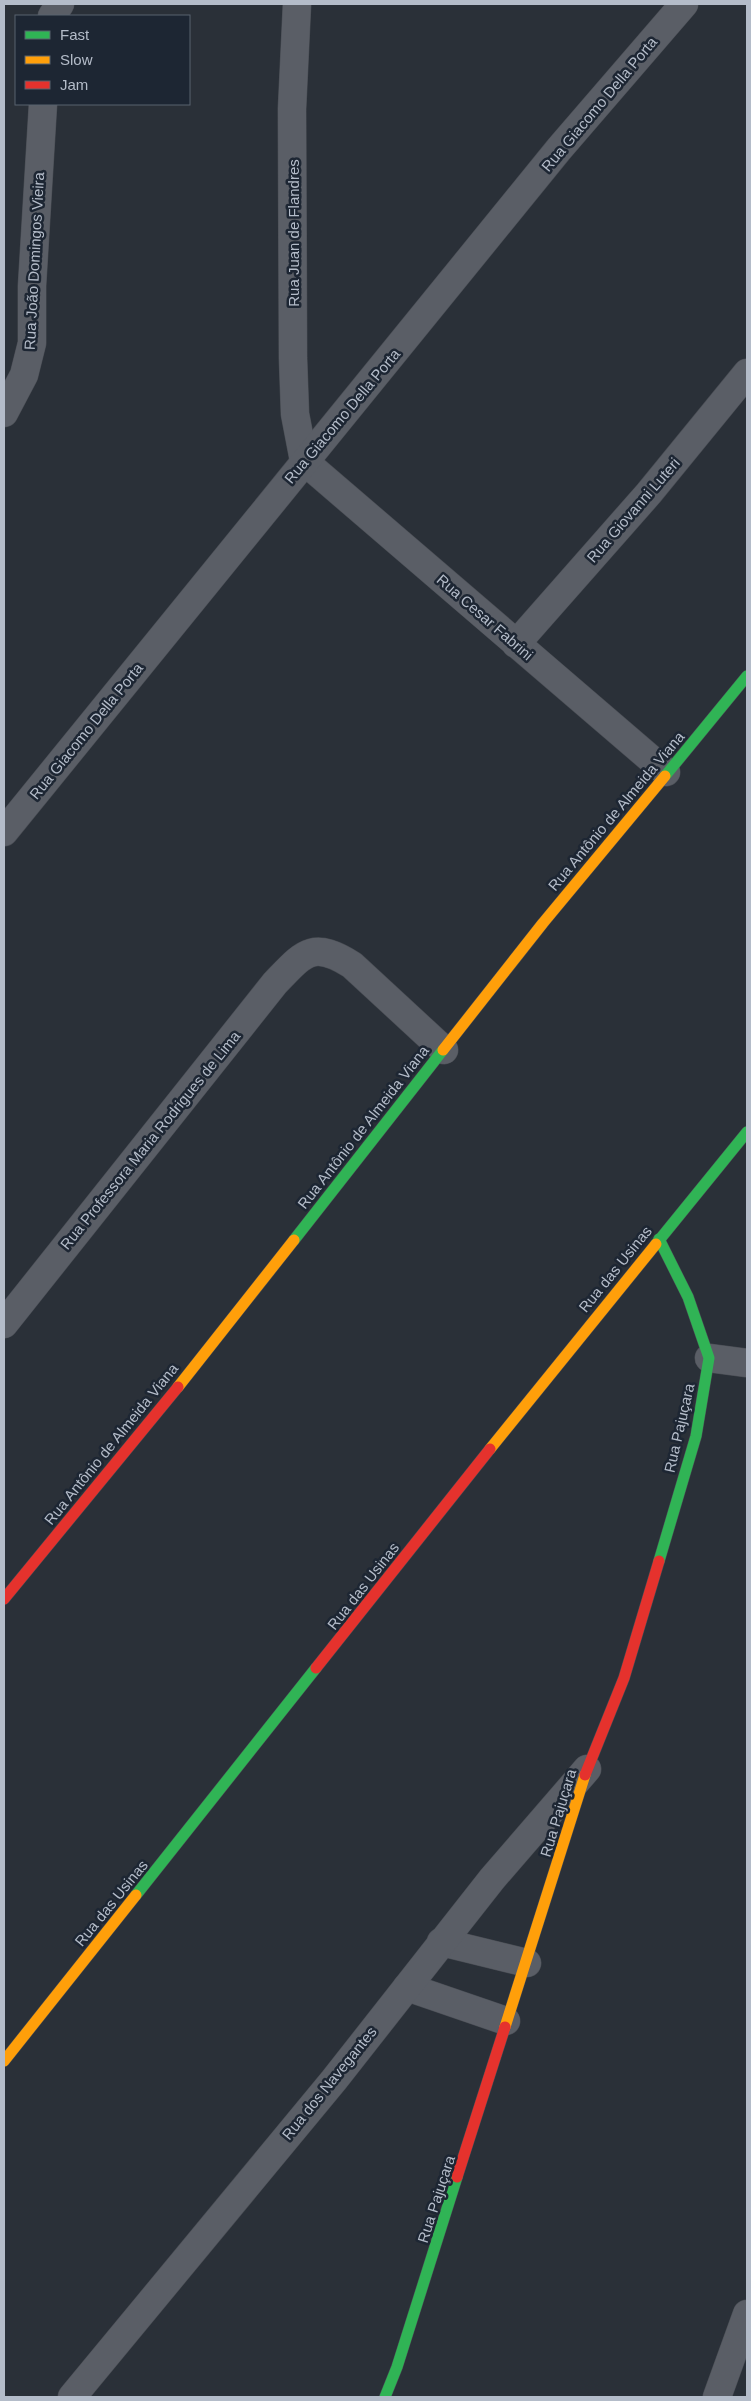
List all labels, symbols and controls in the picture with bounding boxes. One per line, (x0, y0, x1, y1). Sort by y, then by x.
legend (15, 15, 190, 105)
text: Fast (60, 26, 90, 43)
street label: Rua Giacomo Della Porta (538, 33, 661, 175)
text: Slow (60, 51, 93, 68)
text: Jam (60, 76, 88, 93)
street label: Rua Juan de Flandres (285, 159, 302, 307)
street label: Rua João Domingos Vieira (21, 171, 47, 350)
street label: Rua Giacomo Della Porta (281, 345, 404, 487)
street label: Rua Giovanni Luteri (583, 454, 683, 566)
street label: Rua Cesar Fabrini (433, 571, 537, 663)
street label: Rua Giacomo Della Porta (26, 659, 147, 802)
street label: Rua Antônio de Almeida Viana (544, 728, 688, 894)
street label: Rua Professora Maria Rodrigues de Lima (57, 1027, 244, 1253)
street label: Rua Antônio de Almeida Viana (294, 1042, 432, 1212)
street label: Rua das Usinas (575, 1223, 655, 1315)
street label: Rua Antônio de Almeida Viana (41, 1360, 182, 1528)
street label: Rua Pajuçara (660, 1381, 698, 1474)
street label: Rua das Usinas (324, 1539, 402, 1633)
street label: Rua Pajuçara (537, 1766, 580, 1859)
street label: Rua das Usinas (71, 1857, 151, 1949)
street label: Rua dos Navegantes (278, 2023, 380, 2143)
street label: Rua Pajuçara (414, 2153, 458, 2245)

